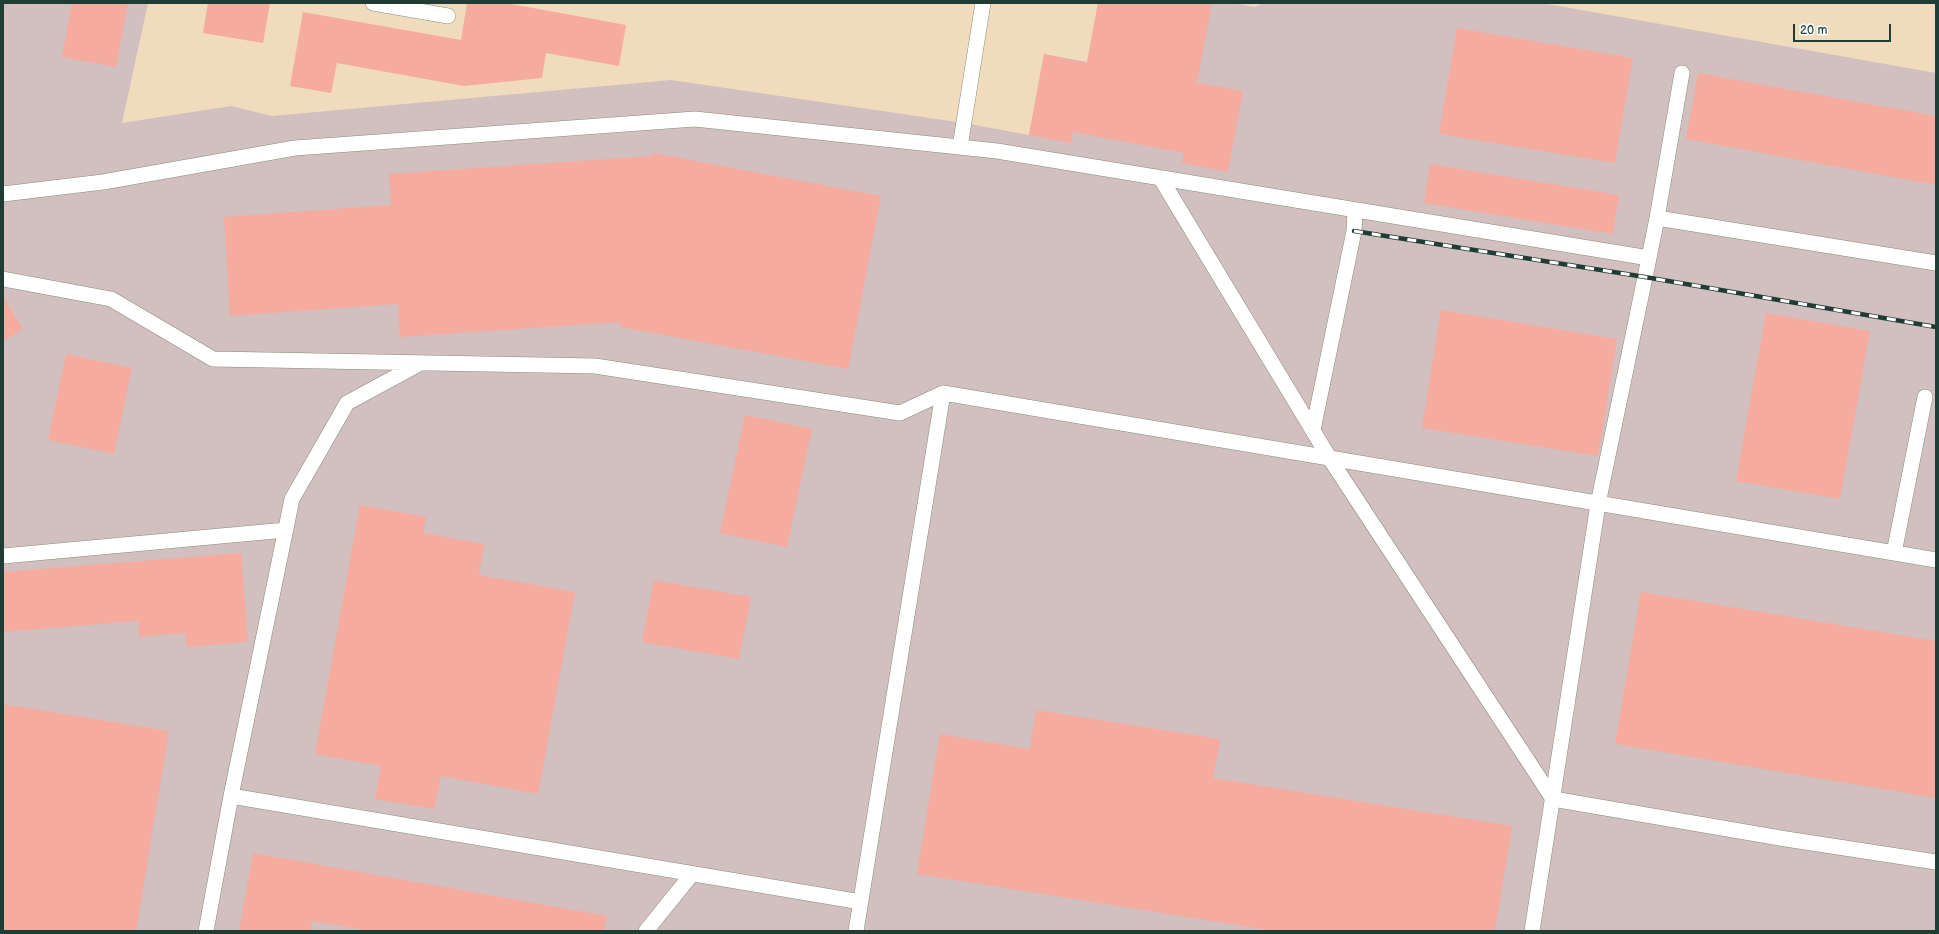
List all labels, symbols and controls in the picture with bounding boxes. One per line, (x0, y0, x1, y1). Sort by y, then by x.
scale bar (1795, 16, 1893, 42)
text: 20 m (1800, 23, 1827, 38)

